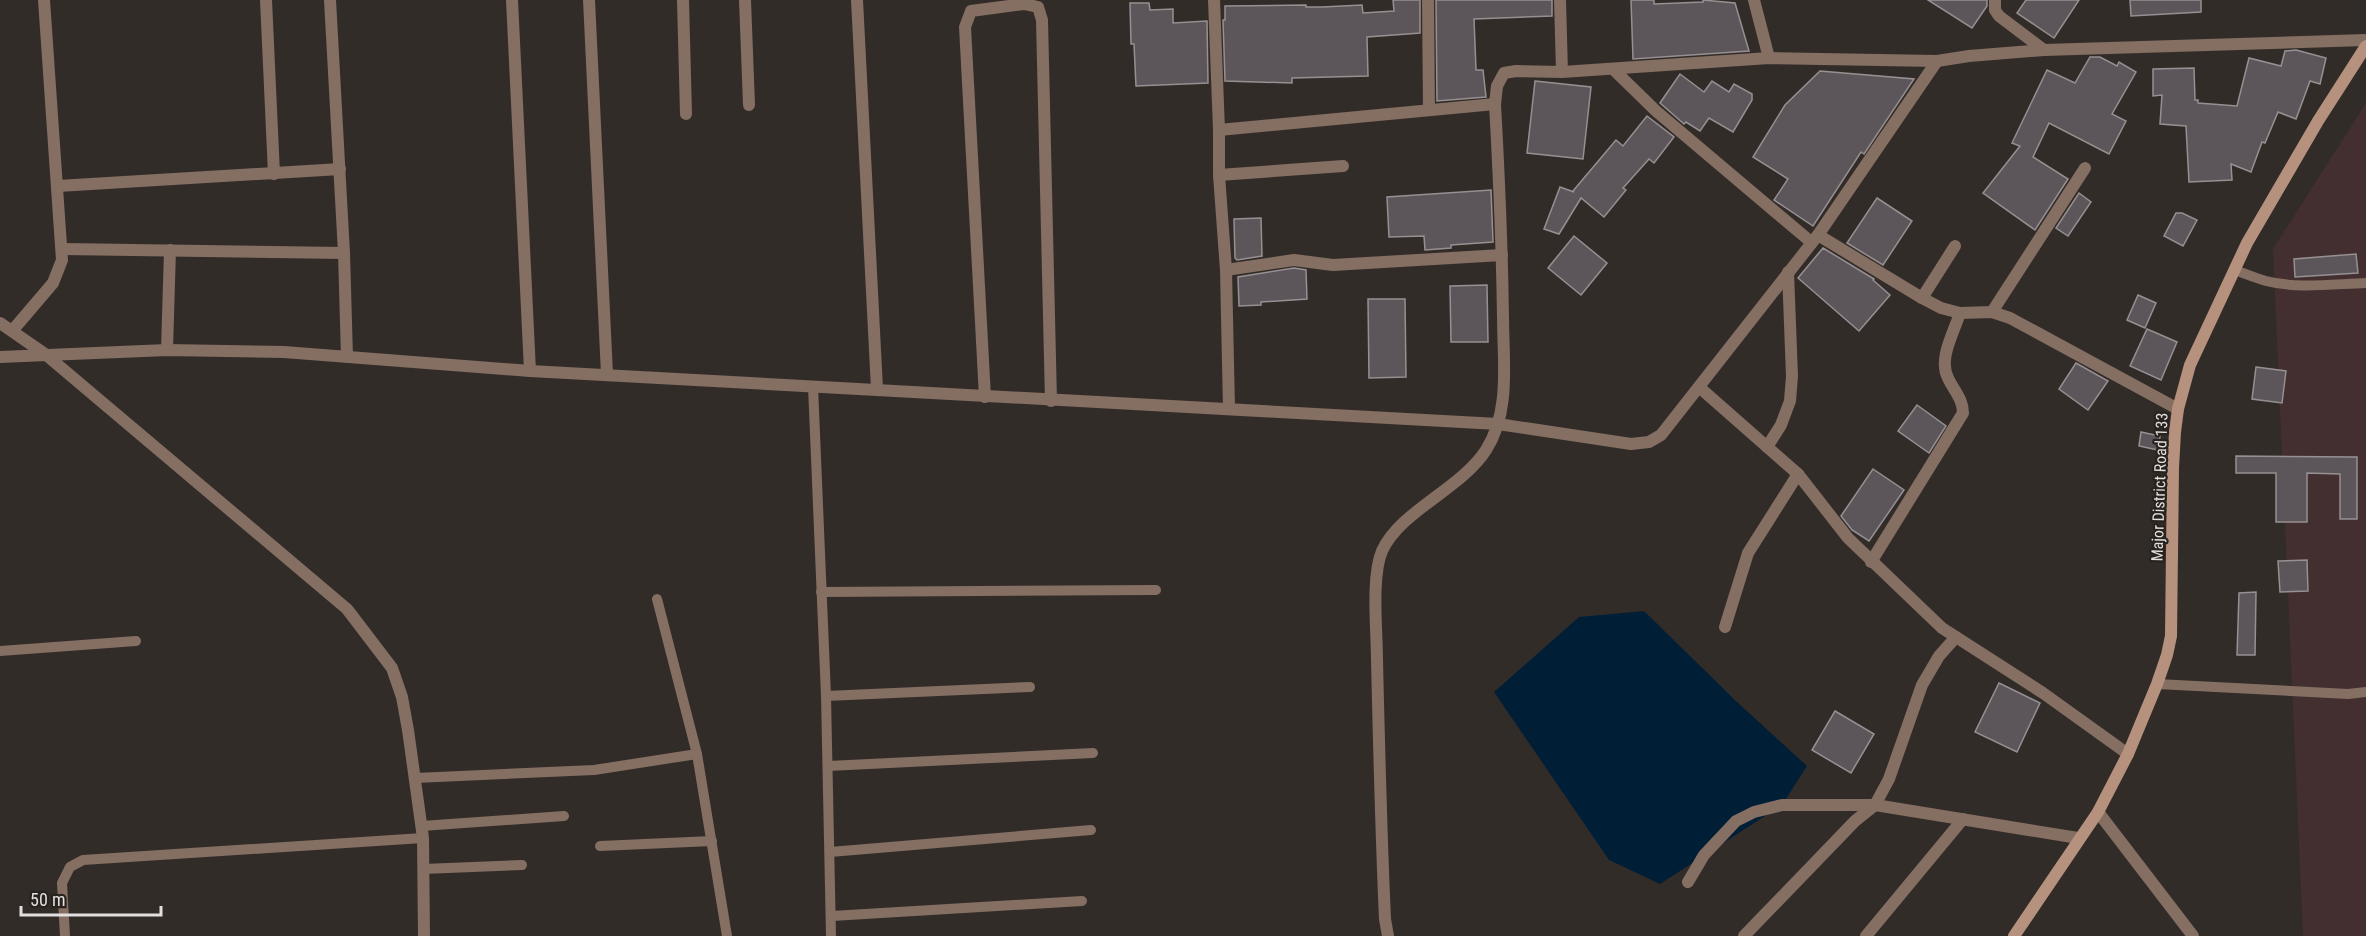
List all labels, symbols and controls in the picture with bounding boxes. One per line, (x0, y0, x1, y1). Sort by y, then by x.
street label: Major District Road 133 (2147, 412, 2172, 562)
scale bar (21, 879, 160, 917)
text: 50 m (30, 889, 65, 910)

